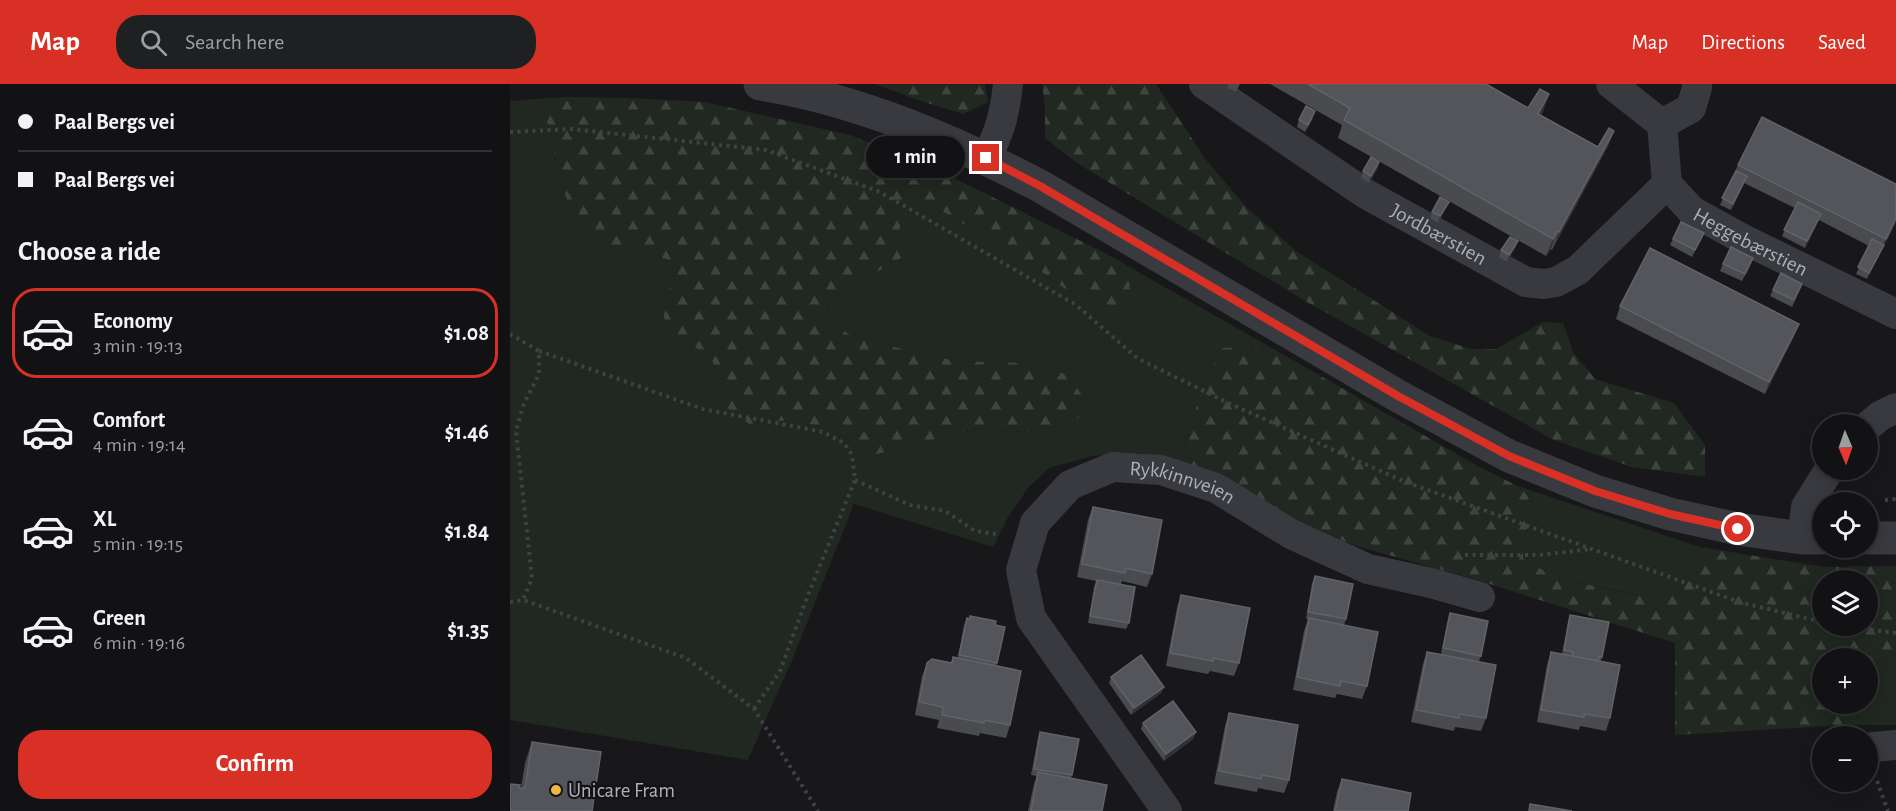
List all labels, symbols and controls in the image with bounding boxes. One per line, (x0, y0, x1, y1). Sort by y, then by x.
search box (116, 15, 536, 69)
icon: search (137, 26, 170, 59)
text: Map (30, 28, 80, 56)
text: Search here (185, 31, 284, 53)
text: Map (1632, 32, 1668, 53)
text: Directions (1701, 32, 1785, 53)
text: Saved (1818, 32, 1866, 53)
text: Paal Bergs vei (54, 111, 175, 133)
callout: 1 min (866, 137, 965, 179)
route end (972, 144, 999, 171)
text: 1 min (894, 147, 937, 167)
text: Paal Bergs vei (54, 169, 175, 191)
street label: Jordbærstien (1387, 199, 1490, 269)
street label: Heggebærstien (1690, 203, 1811, 280)
text: Choose a ride (18, 238, 161, 265)
icon: car (21, 306, 75, 360)
text: Economy (93, 310, 173, 332)
text: $1.08 (444, 322, 489, 344)
text: 3 min · 19:13 (93, 336, 183, 356)
icon: car (21, 405, 75, 459)
text: Comfort (93, 409, 165, 431)
north arrow (1812, 414, 1878, 480)
map controls (1812, 414, 1878, 792)
text: $1.46 (444, 421, 489, 443)
text: 4 min · 19:14 (93, 435, 186, 455)
street label: Rykkinnveien (1129, 458, 1239, 508)
button: locate (1812, 492, 1878, 558)
icon: car (21, 504, 75, 558)
text: XL (93, 508, 116, 530)
route start (1724, 515, 1751, 542)
text: $1.84 (444, 520, 489, 542)
text: 5 min · 19:15 (93, 534, 183, 554)
button: layers (1812, 570, 1878, 636)
icon: car (21, 603, 75, 657)
text: Green (93, 607, 146, 629)
text: $1.35 (447, 619, 489, 641)
text: 6 min · 19:16 (93, 633, 185, 653)
button: + (1812, 648, 1878, 714)
button: − (1812, 726, 1878, 792)
button: Confirm (18, 730, 492, 799)
place label: Unicare Fram (568, 780, 675, 801)
marker: Unicare Fram (549, 783, 563, 797)

